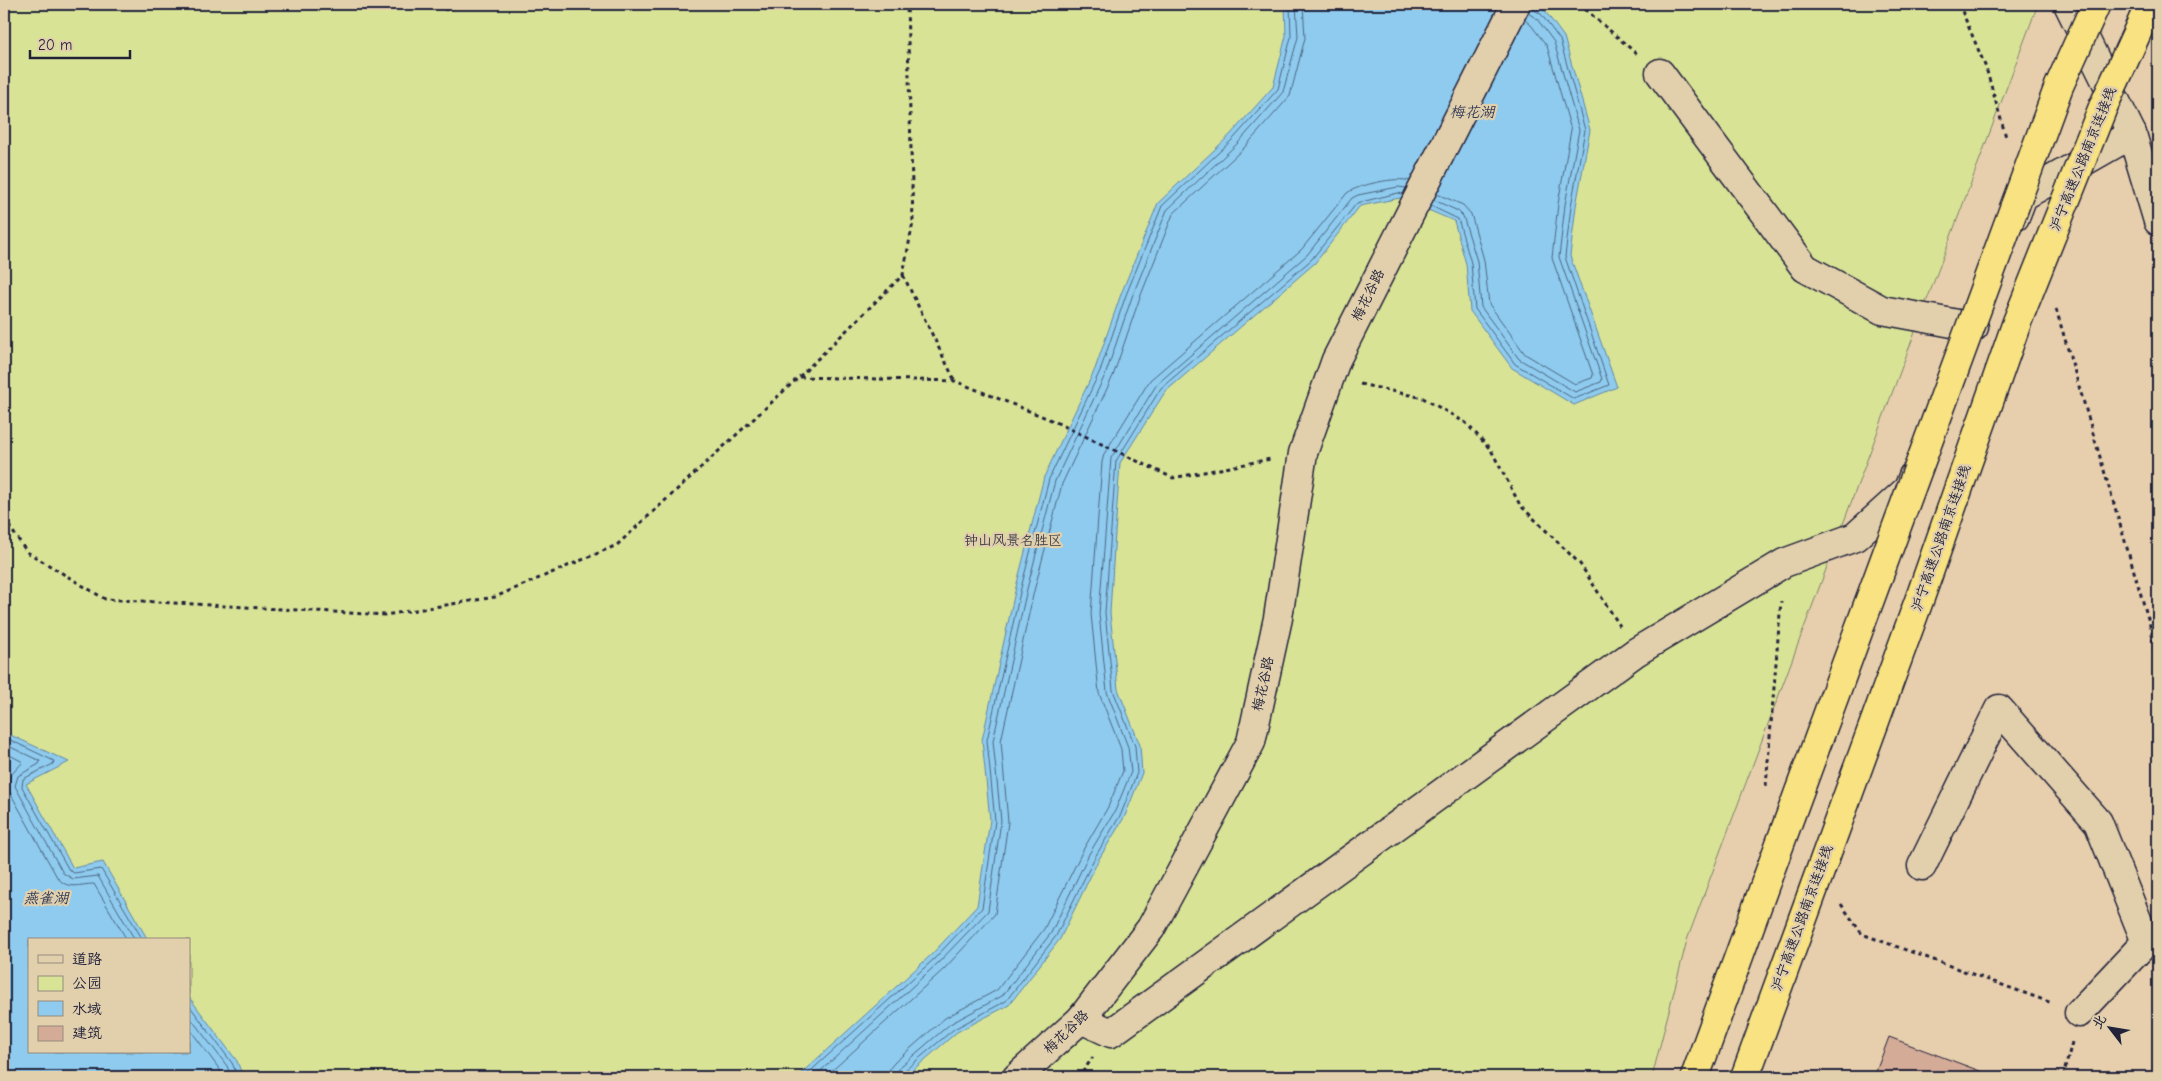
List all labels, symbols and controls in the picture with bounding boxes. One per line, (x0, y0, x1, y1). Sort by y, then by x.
scale bar (30, 28, 130, 60)
text: 20 m (38, 36, 72, 54)
street label: 沪宁高速公路南京连接线 (2046, 84, 2120, 234)
water label: 梅花湖 (1449, 103, 1496, 121)
street label: 梅花谷路 (1348, 266, 1388, 324)
street label: 沪宁高速公路南京连接线 (1908, 462, 1974, 614)
park label: 钟山风景名胜区 (964, 532, 1062, 549)
street label: 梅花谷路 (1249, 655, 1277, 713)
street label: 沪宁高速公路南京连接线 (1768, 843, 1836, 993)
water label: 燕雀湖 (23, 889, 70, 907)
legend (28, 938, 190, 1054)
text: 道路 (72, 950, 102, 968)
text: 公园 (72, 974, 102, 992)
text: 水域 (72, 1000, 102, 1018)
north arrow (2084, 1004, 2134, 1054)
street label: 梅花谷路 (1040, 1006, 1092, 1058)
text: 北 (2088, 1011, 2110, 1032)
text: 建筑 (72, 1024, 102, 1042)

